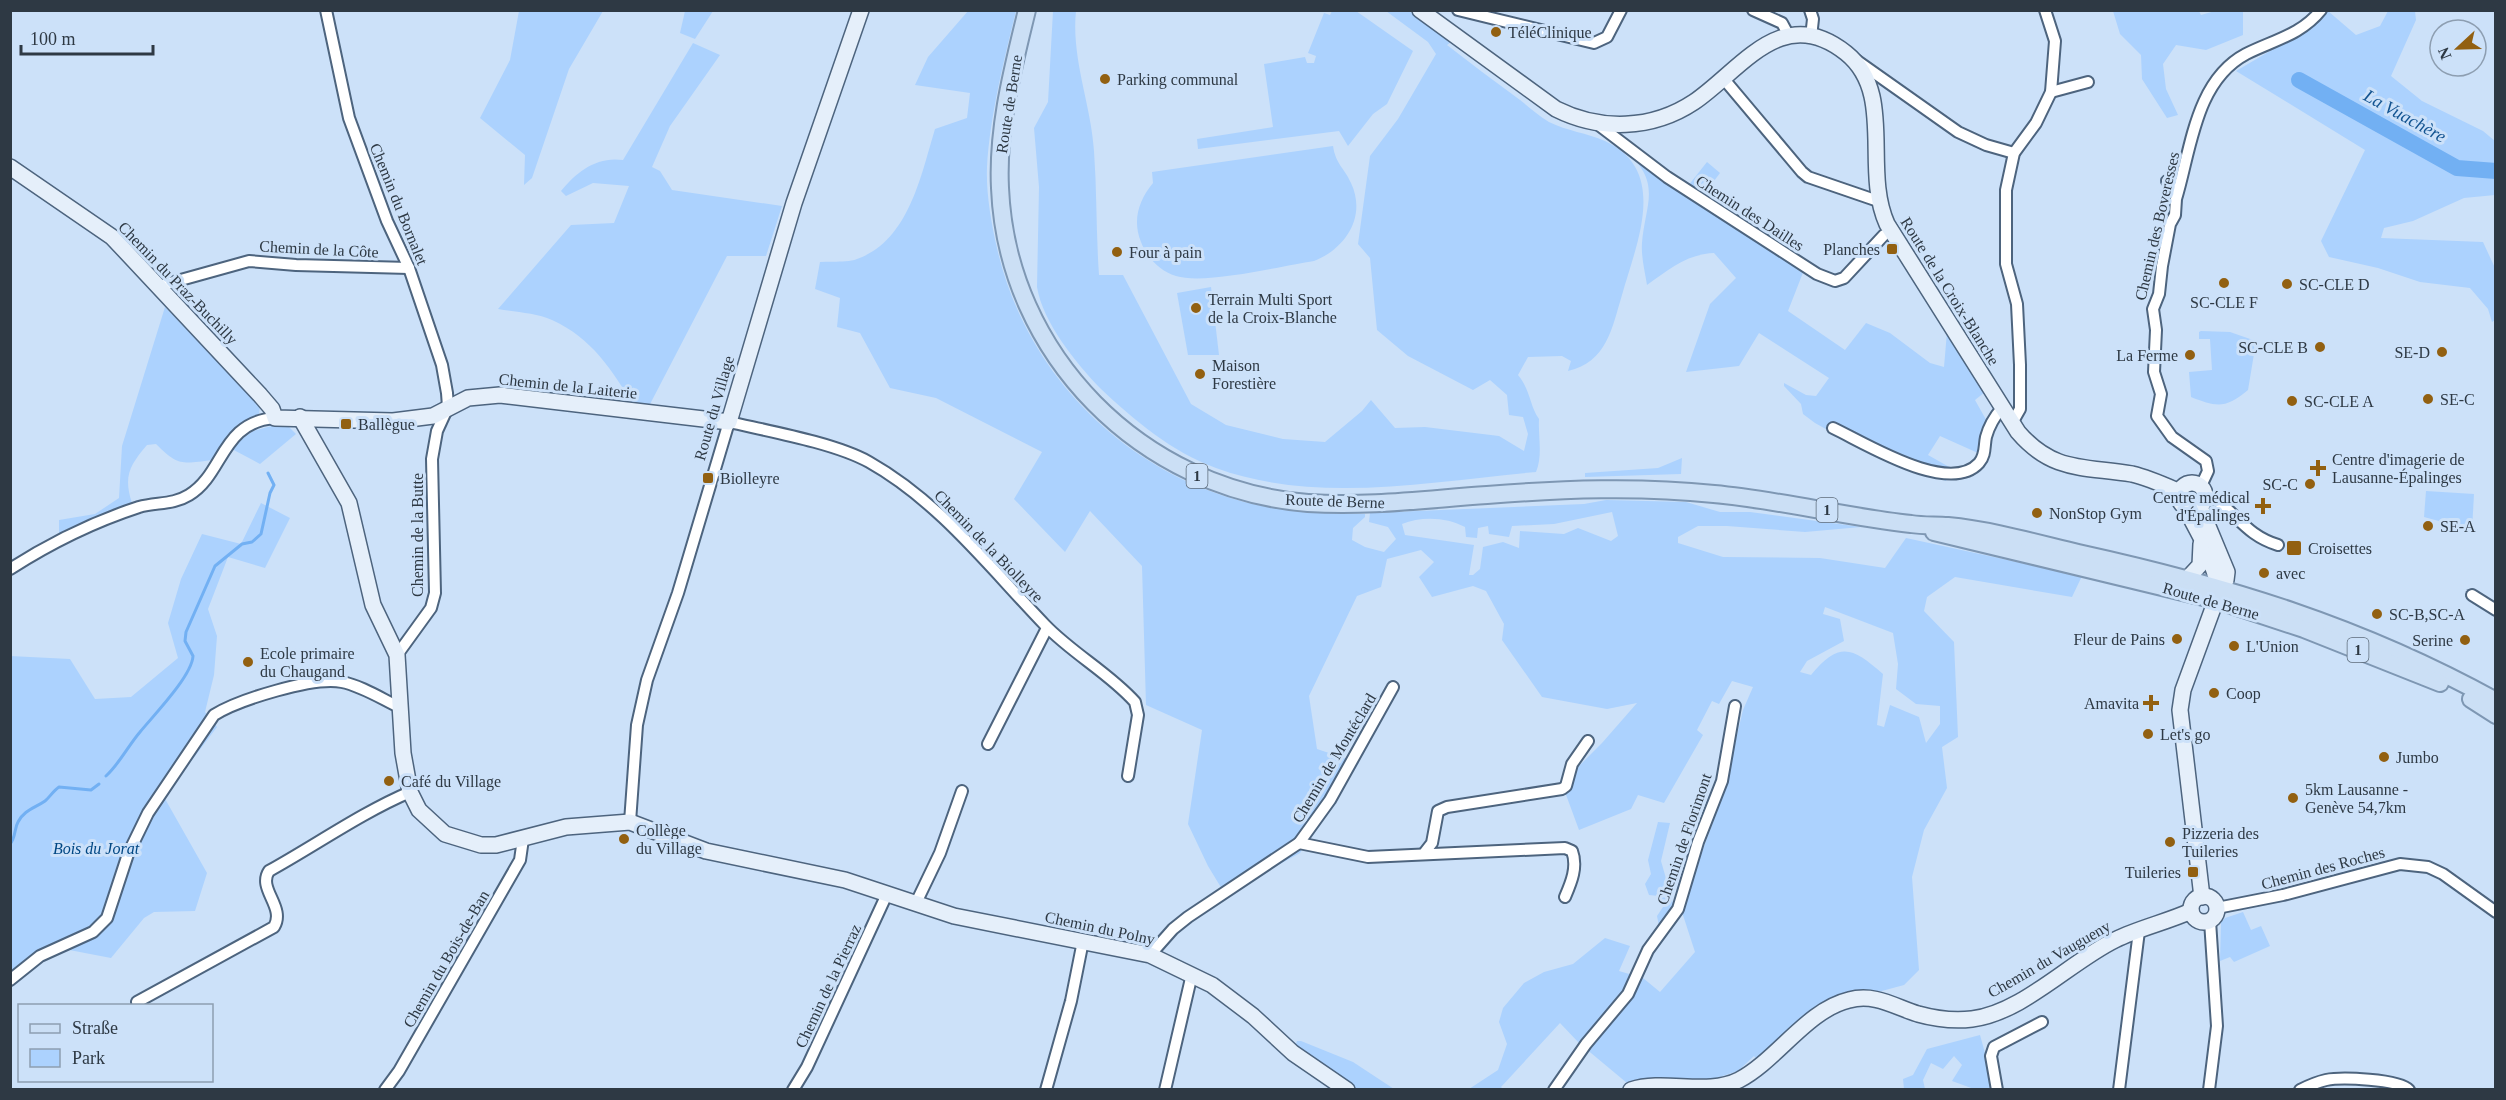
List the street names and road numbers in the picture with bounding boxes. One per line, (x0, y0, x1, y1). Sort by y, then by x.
street label: Route de Berne (993, 54, 1025, 154)
street label: Chemin du Bornalet (367, 141, 431, 268)
street label: Chemin des Boveresses (2132, 150, 2182, 302)
street label: Chemin des Dailles (1693, 172, 1807, 254)
street label: Route de la Croix-Blanche (1897, 214, 2003, 368)
street label: Chemin du Praz-Buchilly (114, 218, 241, 348)
street label: Chemin de la Côte (259, 237, 379, 261)
street label: Route du Village (691, 354, 738, 463)
street label: Chemin de la Laiterie (498, 370, 638, 402)
road number: 1 (1186, 464, 1208, 488)
street label: Chemin de la Butte (409, 473, 426, 597)
street label: Chemin de la Biolleyre (930, 487, 1047, 606)
street label: Route de Berne (1285, 491, 1385, 511)
road number: 1 (1816, 498, 1838, 522)
street label: Route de Berne (2161, 579, 2261, 623)
road number: 1 (2348, 638, 2368, 662)
street label: Chemin de Montéclard (1289, 690, 1379, 826)
street label: Chemin de Florimont (1654, 771, 1715, 907)
street label: Chemin des Roches (2259, 843, 2387, 893)
street label: Chemin du Bois-de-Ban (400, 887, 492, 1031)
street label: Chemin du Polny (1043, 908, 1157, 949)
street label: Chemin du Vaugueny (1985, 917, 2114, 1002)
street label: Chemin de la Pierraz (792, 921, 864, 1051)

